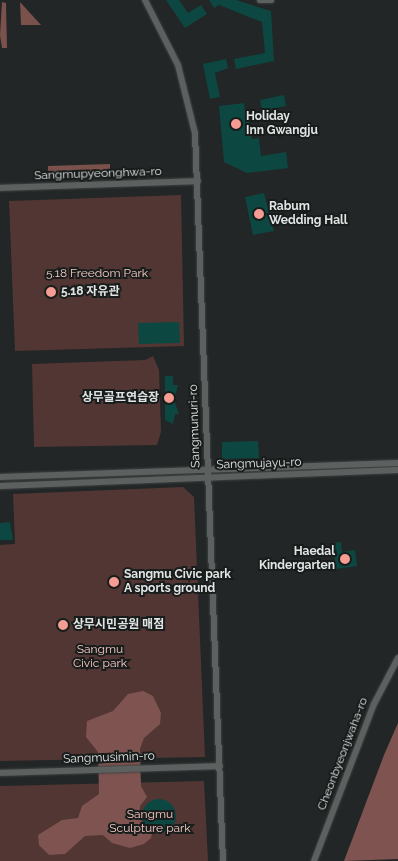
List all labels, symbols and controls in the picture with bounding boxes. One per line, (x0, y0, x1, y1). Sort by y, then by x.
place label: Holiday Inn Gwangju (246, 110, 318, 138)
marker: Holiday Inn Gwangju (230, 118, 242, 130)
street label: Sangmupyeonghwa-ro (34, 165, 162, 183)
place label: Rabum Wedding Hall (269, 200, 348, 228)
marker: Rabum Wedding Hall (253, 208, 265, 220)
park label: 5.18 Freedom Park (46, 267, 148, 281)
place label: 5.18 자유관 (61, 285, 120, 299)
marker: 5.18 자유관 (45, 286, 57, 298)
street label: Sangmunuri-ro (186, 384, 204, 468)
place label: 상무골프연습장 (82, 391, 159, 405)
marker: 상무골프연습장 (163, 392, 175, 404)
street label: Sangmujayu-ro (216, 455, 302, 473)
place label: Haedal Kindergarten (259, 545, 335, 573)
marker: Haedal Kindergarten (339, 553, 351, 565)
place label: Sangmu Civic park A sports ground (124, 568, 231, 596)
marker: Sangmu Civic park A sports ground (108, 576, 120, 588)
place label: 상무시민공원 매점 (73, 618, 164, 632)
marker: 상무시민공원 매점 (57, 619, 69, 631)
park label: Sangmu Civic park (73, 643, 127, 671)
street label: Cheonbyeonjwaha-ro (315, 696, 371, 812)
street label: Sangmusimin-ro (63, 749, 155, 767)
park label: Sangmu Sculpture park (109, 808, 191, 836)

